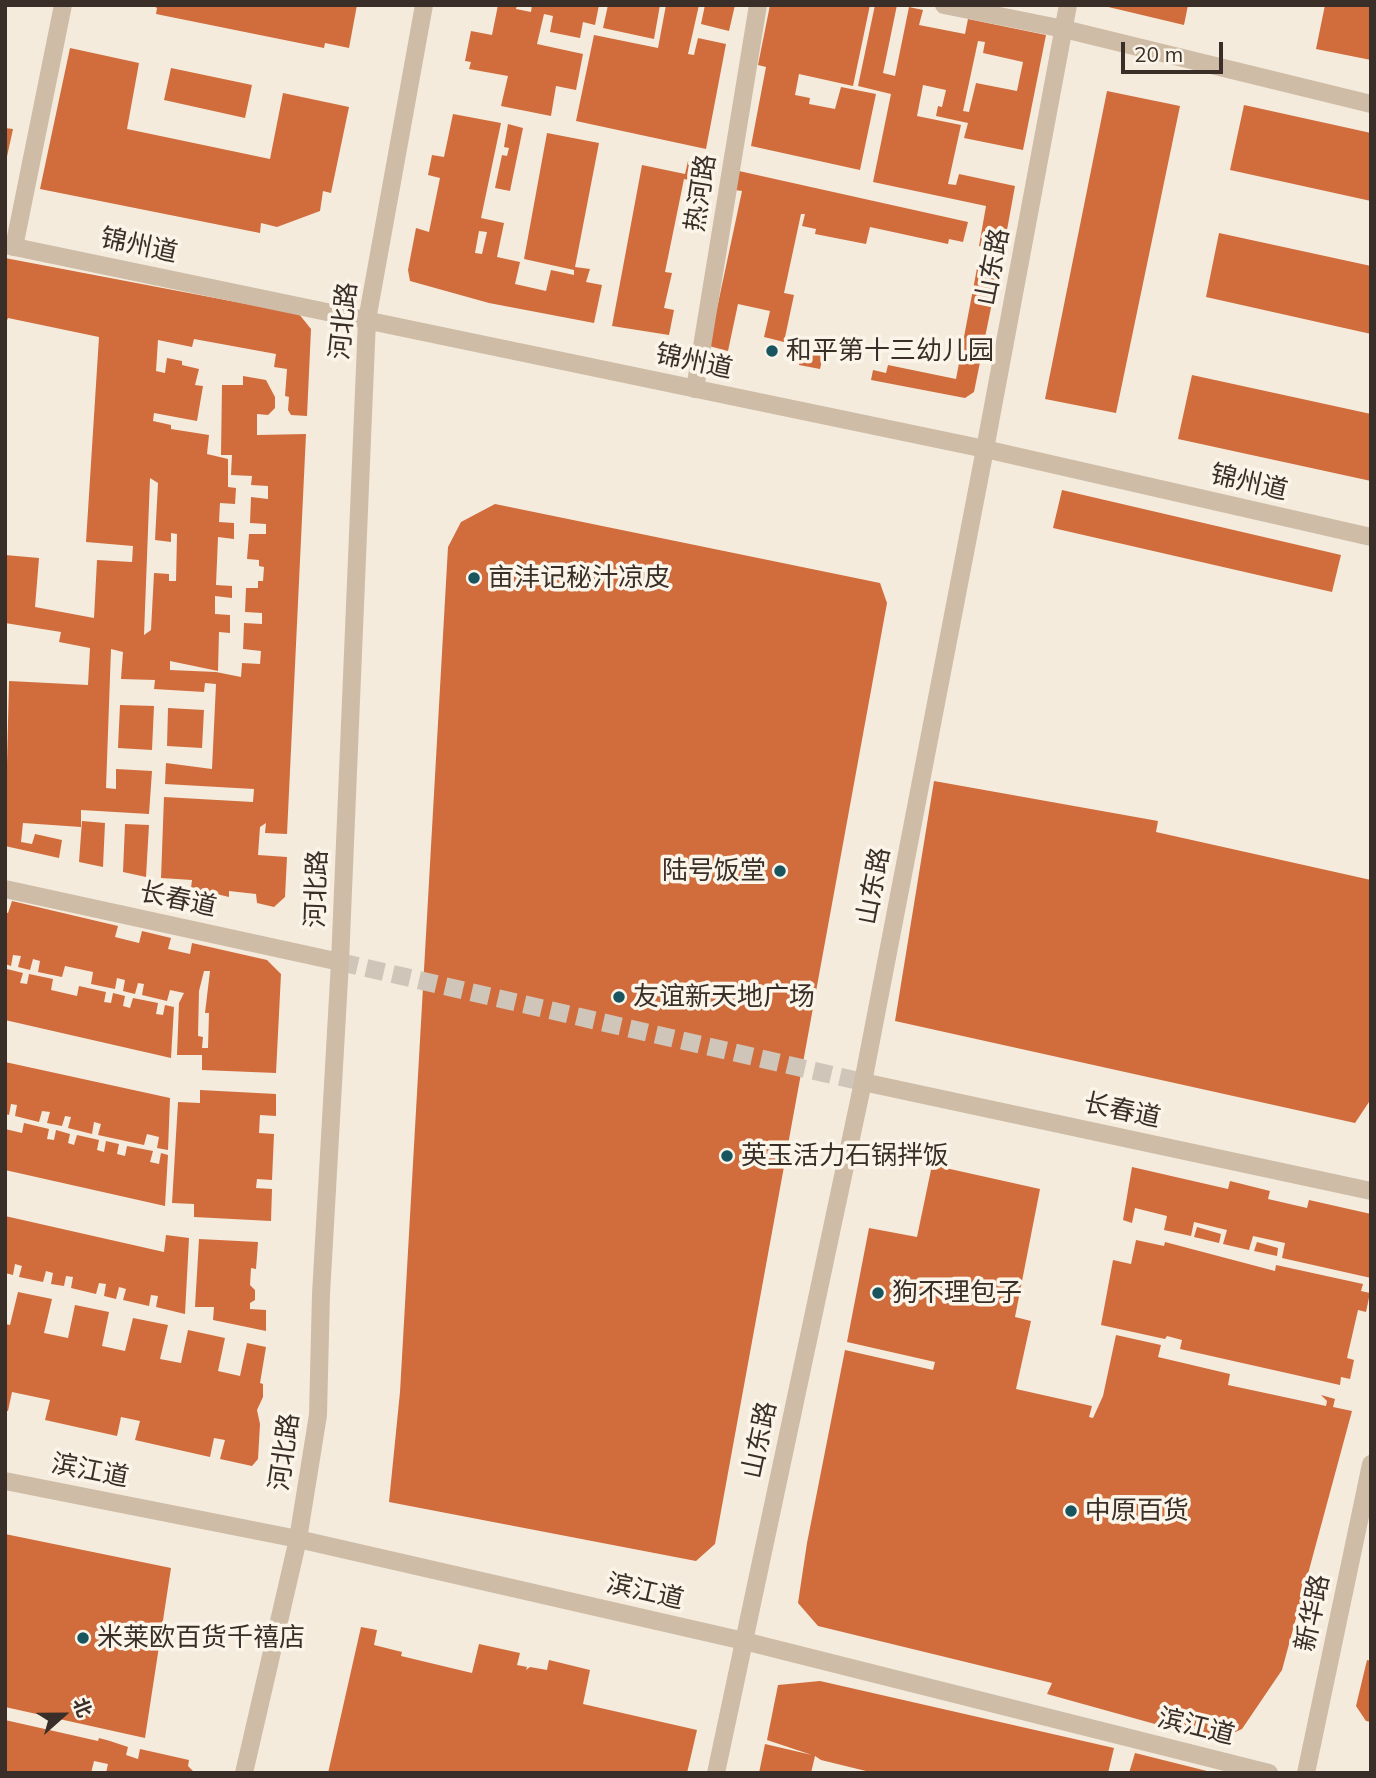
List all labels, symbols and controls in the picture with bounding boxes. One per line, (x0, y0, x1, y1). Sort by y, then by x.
scale bar (1124, 28, 1226, 72)
text: 20 m (1134, 41, 1183, 67)
street label: 热河路 (679, 152, 723, 234)
street label: 锦州道 (98, 223, 180, 269)
street label: 山东路 (970, 226, 1016, 308)
street label: 河北路 (324, 281, 364, 361)
place label: 和平第十三幼儿园 (786, 335, 994, 367)
street label: 锦州道 (653, 339, 735, 385)
marker: 和平第十三幼儿园 (764, 343, 780, 359)
street label: 锦州道 (1207, 459, 1291, 507)
place label: 亩沣记秘汁凉皮 (488, 562, 670, 594)
marker: 亩沣记秘汁凉皮 (466, 570, 482, 586)
street label: 山东路 (851, 845, 897, 927)
street label: 河北路 (300, 849, 334, 929)
place label: 陆号饭堂 (662, 855, 766, 887)
marker: 陆号饭堂 (772, 863, 788, 879)
street label: 长春道 (137, 877, 219, 923)
place label: 友谊新天地广场 (633, 981, 815, 1013)
marker: 友谊新天地广场 (611, 989, 627, 1005)
street label: 长春道 (1081, 1088, 1163, 1134)
place label: 英玉活力石锅拌饭 (741, 1140, 949, 1172)
marker: 英玉活力石锅拌饭 (719, 1148, 735, 1164)
place label: 狗不理包子 (892, 1277, 1022, 1309)
marker: 狗不理包子 (870, 1285, 886, 1301)
street label: 山东路 (737, 1399, 783, 1481)
street label: 河北路 (264, 1411, 306, 1493)
street label: 滨江道 (49, 1448, 131, 1494)
place label: 中原百货 (1085, 1495, 1189, 1527)
marker: 中原百货 (1063, 1503, 1079, 1519)
street label: 滨江道 (603, 1568, 687, 1616)
street label: 新华路 (1290, 1572, 1336, 1654)
place label: 米莱欧百货千禧店 (97, 1622, 305, 1654)
marker: 米莱欧百货千禧店 (75, 1630, 91, 1646)
north arrow (28, 1680, 98, 1750)
text: 北 (68, 1694, 97, 1721)
street label: 滨江道 (1154, 1702, 1238, 1752)

